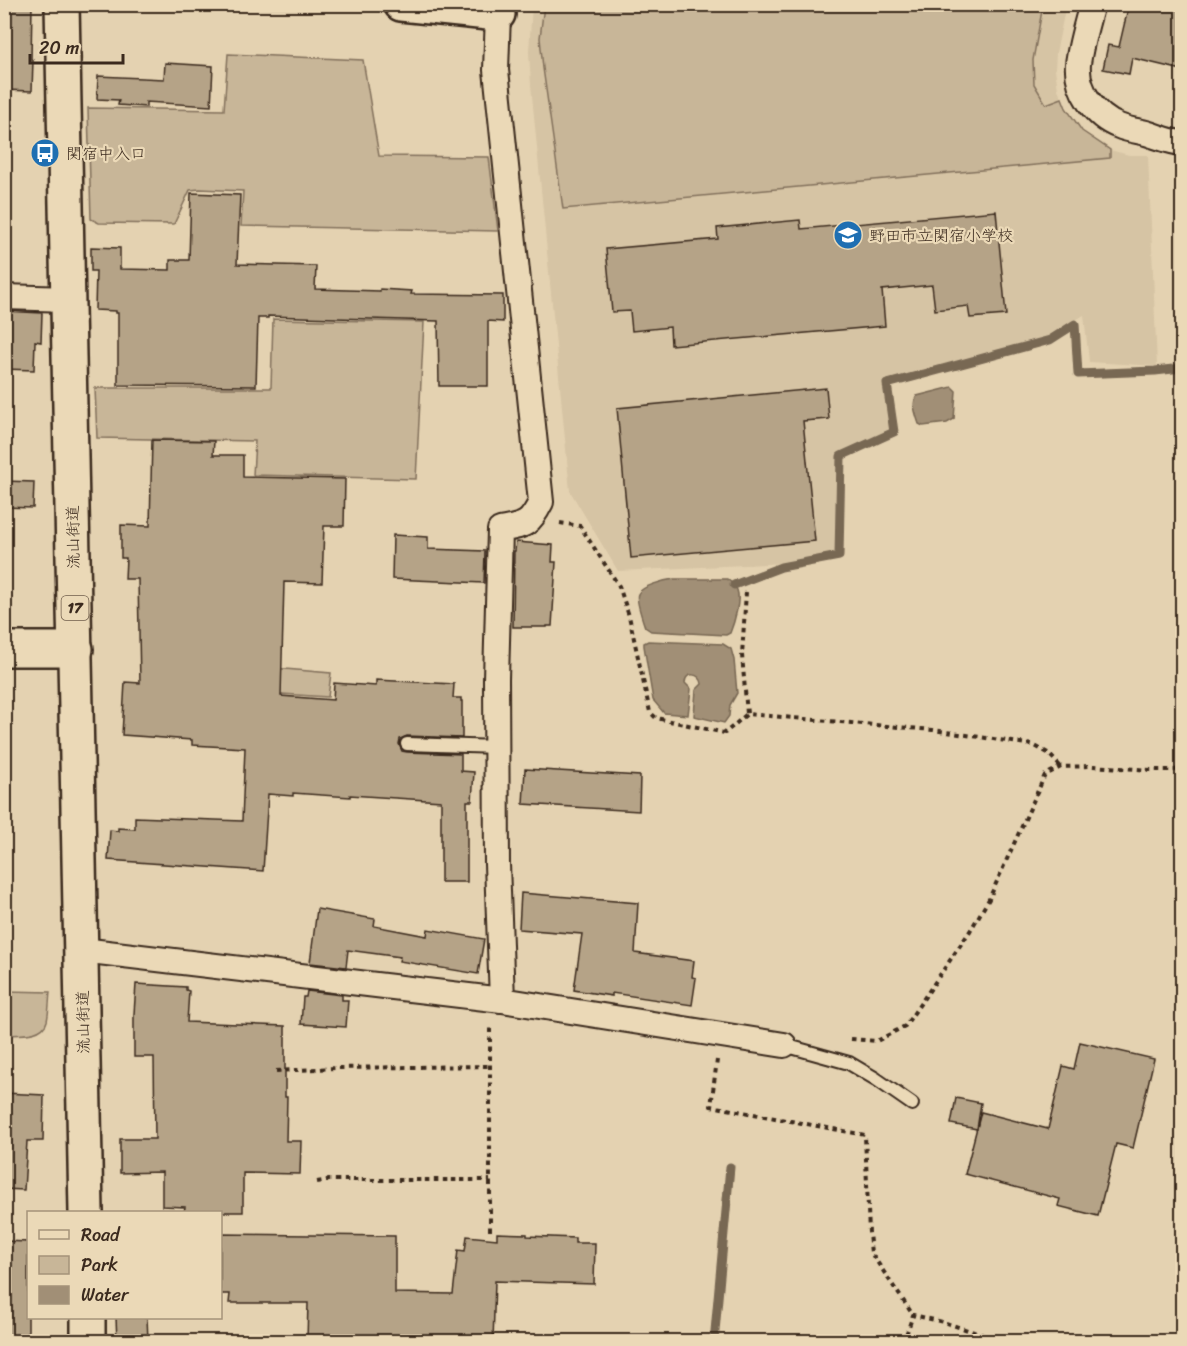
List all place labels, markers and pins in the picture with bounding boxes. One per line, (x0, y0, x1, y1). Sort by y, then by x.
bus stop icon: 関宿中入口 (29, 137, 61, 169)
place label: 関宿中入口 (66, 139, 146, 168)
school or university icon: 野田市立関宿小学校 (832, 219, 864, 251)
place label: 野田市立関宿小学校 (869, 221, 1013, 250)

